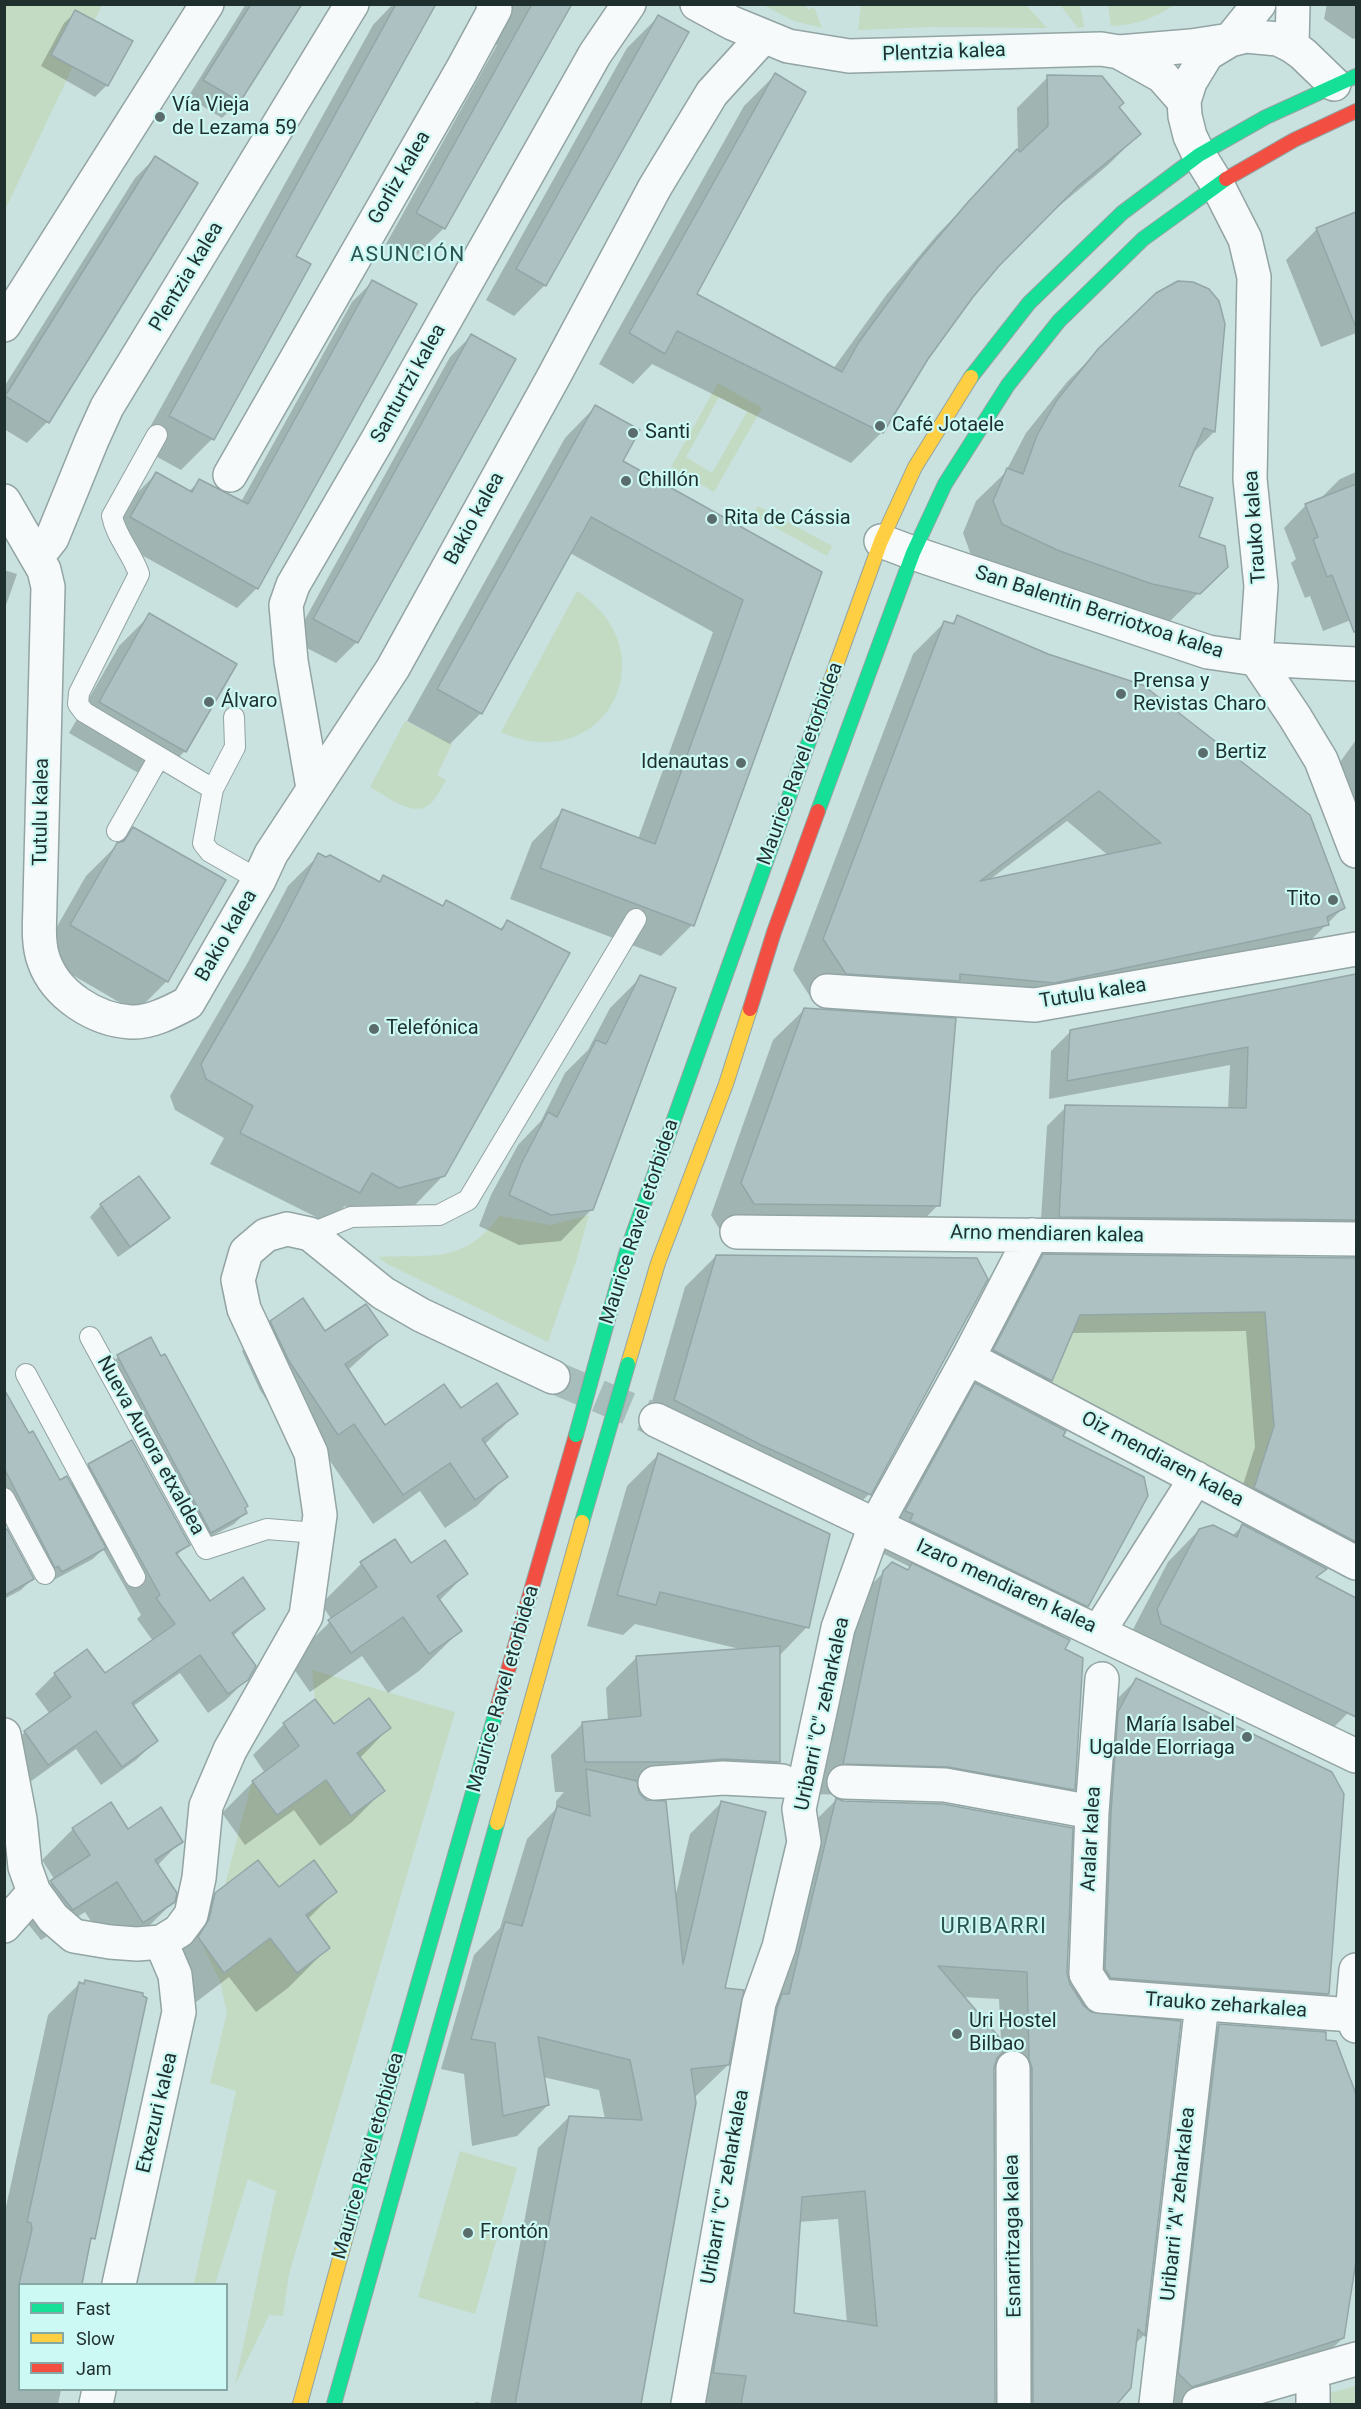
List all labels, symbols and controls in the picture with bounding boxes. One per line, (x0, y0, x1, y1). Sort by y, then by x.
street label: Plentzia kalea (882, 39, 1006, 67)
place label: Vía Vieja de Lezama 59 (172, 94, 297, 141)
marker: Vía Vieja de Lezama 59 (153, 110, 167, 124)
street label: Gorliz kalea (364, 127, 436, 229)
street label: Plentzia kalea (145, 218, 229, 336)
district label: ASUNCIÓN (350, 243, 466, 269)
street label: Santurtzi kalea (366, 320, 452, 448)
place label: Café Jotaele (892, 414, 1004, 438)
marker: Café Jotaele (873, 419, 887, 433)
place label: Santi (645, 421, 690, 445)
marker: Santi (626, 426, 640, 440)
street label: Bakio kalea (440, 469, 510, 569)
place label: Chillón (638, 469, 699, 493)
street label: Trauko kalea (1240, 470, 1272, 584)
marker: Chillón (619, 474, 633, 488)
place label: Rita de Cássia (724, 507, 851, 531)
marker: Rita de Cássia (705, 512, 719, 526)
street label: San Balentin Berriotxoa kalea (972, 561, 1226, 665)
street label: Maurice Ravel etorbidea (753, 659, 849, 869)
place label: Prensa y Revistas Charo (1133, 670, 1266, 717)
marker: Prensa y Revistas Charo (1114, 687, 1128, 701)
place label: Álvaro (221, 690, 277, 714)
marker: Álvaro (202, 695, 216, 709)
place label: Bertiz (1215, 741, 1267, 765)
marker: Bertiz (1196, 746, 1210, 760)
place label: Idenautas (641, 751, 729, 775)
marker: Idenautas (734, 756, 748, 770)
street label: Tutulu kalea (29, 758, 55, 866)
street label: Bakio kalea (191, 886, 263, 986)
place label: Tito (1286, 888, 1321, 912)
marker: Tito (1326, 893, 1340, 907)
street label: Tutulu kalea (1038, 974, 1148, 1014)
place label: Telefónica (386, 1017, 479, 1041)
marker: Telefónica (367, 1022, 381, 1036)
street label: Maurice Ravel etorbidea (596, 1116, 684, 1328)
street label: Arno mendiaren kalea (950, 1221, 1144, 1249)
street label: Nueva Aurora etxaldea (91, 1352, 209, 1540)
street label: Oiz mendiaren kalea (1077, 1407, 1247, 1513)
street label: Izaro mendiaren kalea (912, 1535, 1100, 1639)
street label: Maurice Ravel etorbidea (463, 1583, 545, 1795)
street label: Uribarri "C" zeharkalea (791, 1615, 855, 1813)
place label: María Isabel Ugalde Elorriaga (1089, 1714, 1235, 1761)
marker: María Isabel Ugalde Elorriaga (1240, 1730, 1254, 1744)
street label: Aralar kalea (1077, 1786, 1107, 1892)
district label: URIBARRI (941, 1914, 1047, 1940)
street label: Trauko zeharkalea (1144, 1988, 1308, 2024)
place label: Uri Hostel Bilbao (969, 2010, 1057, 2057)
marker: Uri Hostel Bilbao (950, 2027, 964, 2041)
street label: Etxezuri kalea (132, 2050, 184, 2176)
street label: Maurice Ravel etorbidea (328, 2050, 410, 2262)
street label: Uribarri "C" zeharkalea (697, 2088, 755, 2286)
street label: Uribarri "A" zeharkalea (1157, 2106, 1201, 2302)
street label: Esnarritzaga kalea (1001, 2154, 1027, 2318)
place label: Frontón (480, 2221, 549, 2245)
marker: Frontón (461, 2226, 475, 2240)
legend (18, 2283, 228, 2391)
text: Fast (76, 2298, 111, 2319)
text: Slow (76, 2328, 115, 2349)
text: Jam (76, 2358, 112, 2379)

